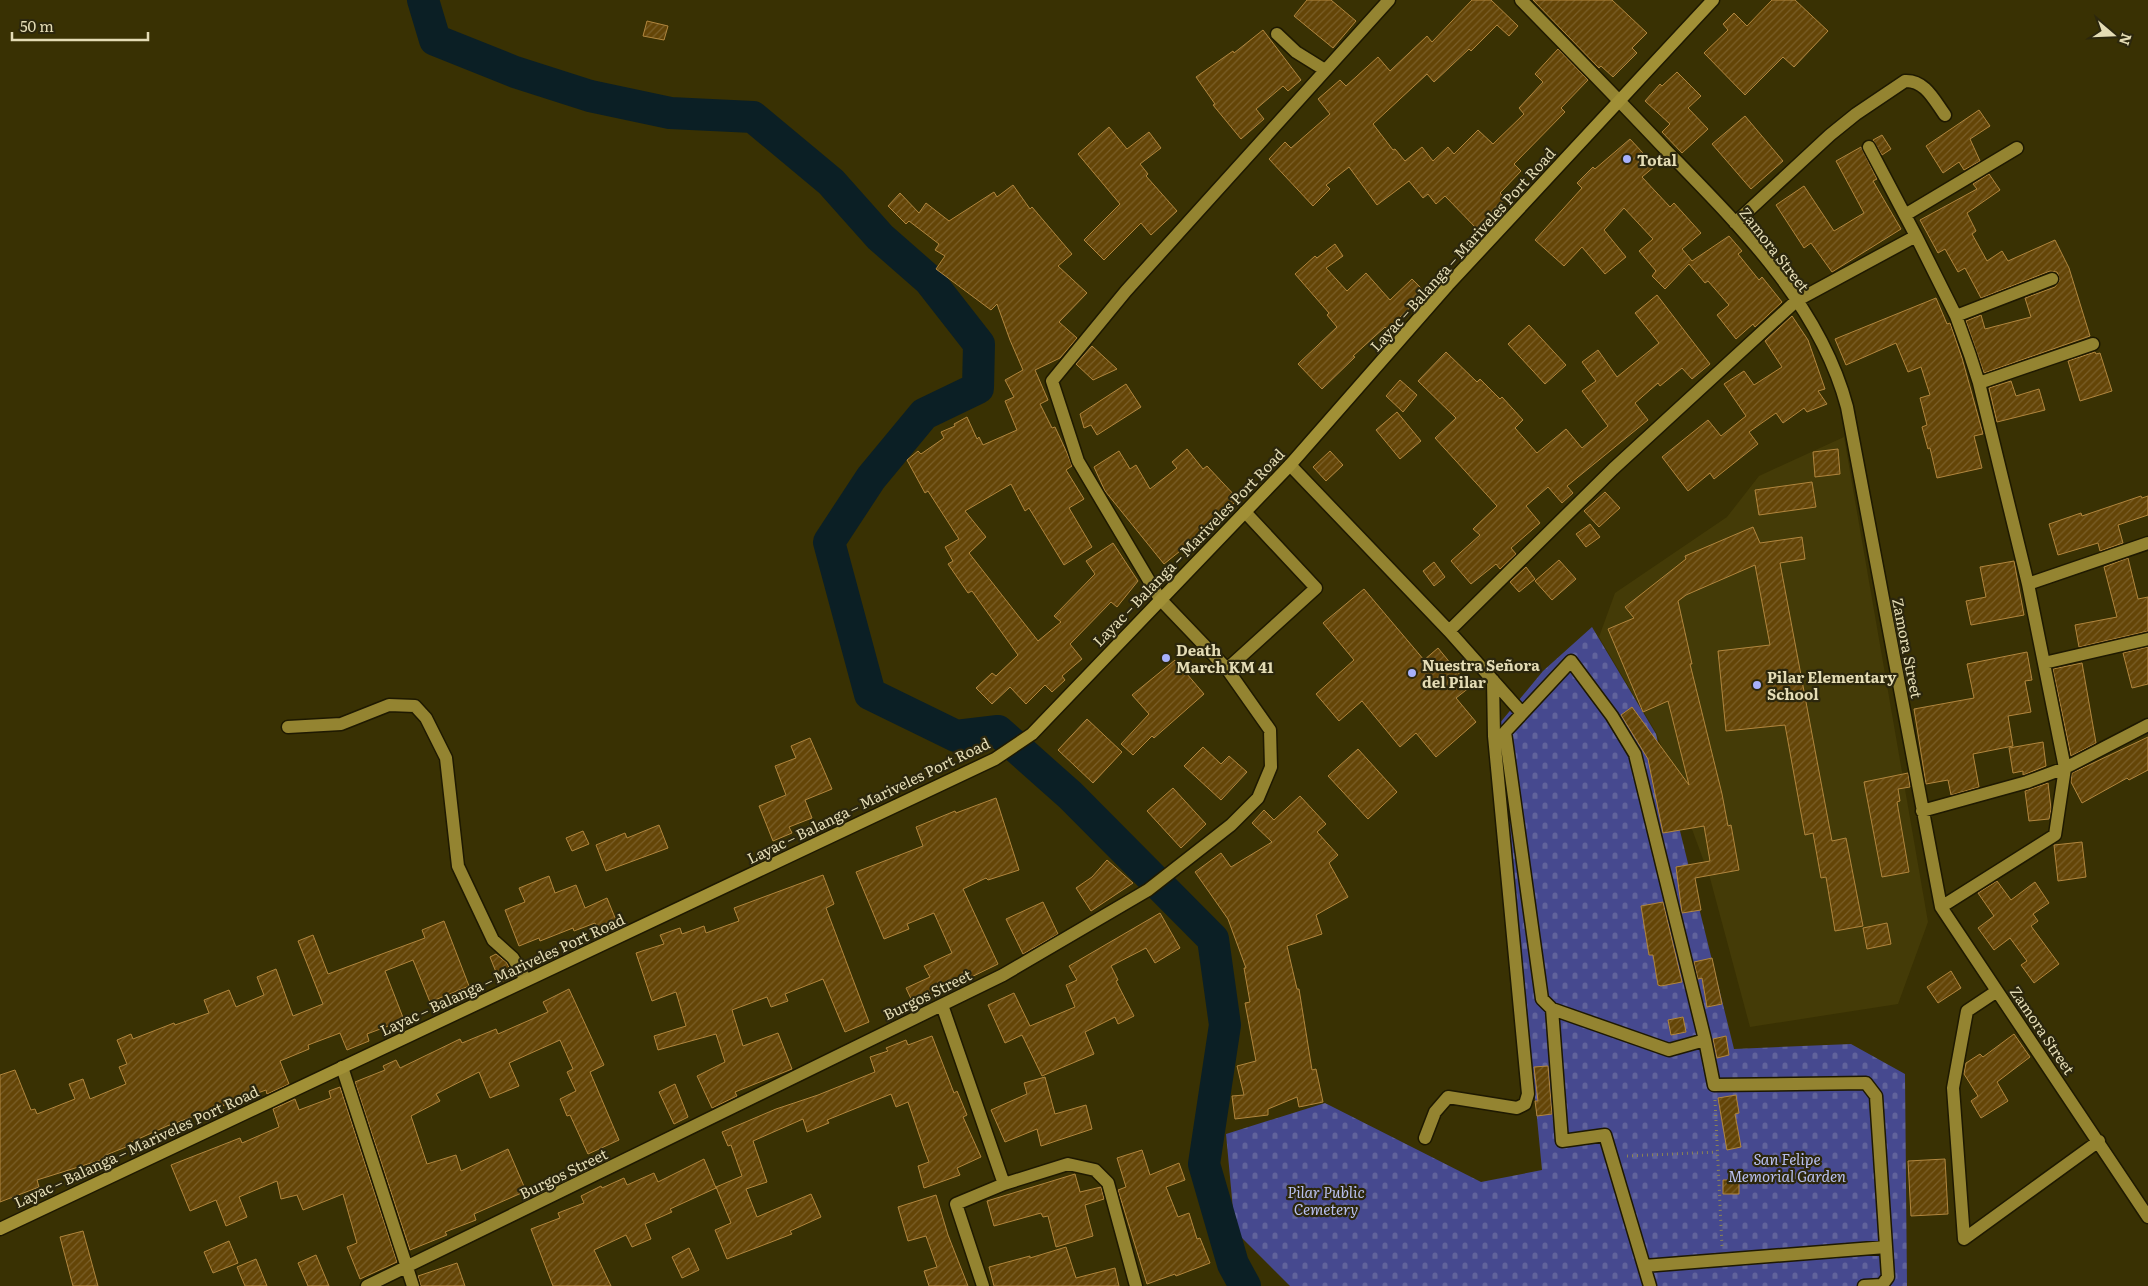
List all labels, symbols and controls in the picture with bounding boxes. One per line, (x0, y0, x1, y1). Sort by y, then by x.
scale bar (12, 10, 149, 42)
north arrow (2088, 10, 2138, 60)
text: 50 m (20, 14, 54, 37)
text: N (2115, 31, 2138, 49)
street label: Layac – Balanga – Mariveles Port Road (1364, 142, 1560, 356)
place label: Total (1637, 148, 1678, 171)
marker: Total (1621, 153, 1633, 165)
street label: Zamora Street (1735, 202, 1815, 296)
street label: Layac – Balanga – Mariveles Port Road (1087, 443, 1289, 651)
street label: Zamora Street (1887, 596, 1929, 700)
place label: Death March KM 41 (1176, 638, 1273, 678)
marker: Death March KM 41 (1160, 652, 1172, 664)
place label: Nuestra Señora del Pilar (1422, 653, 1540, 693)
place label: Pilar Elementary School (1767, 665, 1897, 705)
marker: Nuestra Señora del Pilar (1406, 667, 1418, 679)
marker: Pilar Elementary School (1751, 679, 1763, 691)
street label: Layac – Balanga – Mariveles Port Road (743, 731, 993, 869)
street label: Layac – Balanga – Mariveles Port Road (376, 907, 628, 1041)
street label: Burgos Street (879, 963, 975, 1025)
street label: Zamora Street (2005, 981, 2081, 1079)
street label: Layac – Balanga – Mariveles Port Road (10, 1079, 262, 1213)
street label: Burgos Street (515, 1142, 611, 1204)
park label: San Felipe Memorial Garden (1728, 1147, 1846, 1187)
park label: Pilar Public Cemetery (1287, 1180, 1365, 1220)

